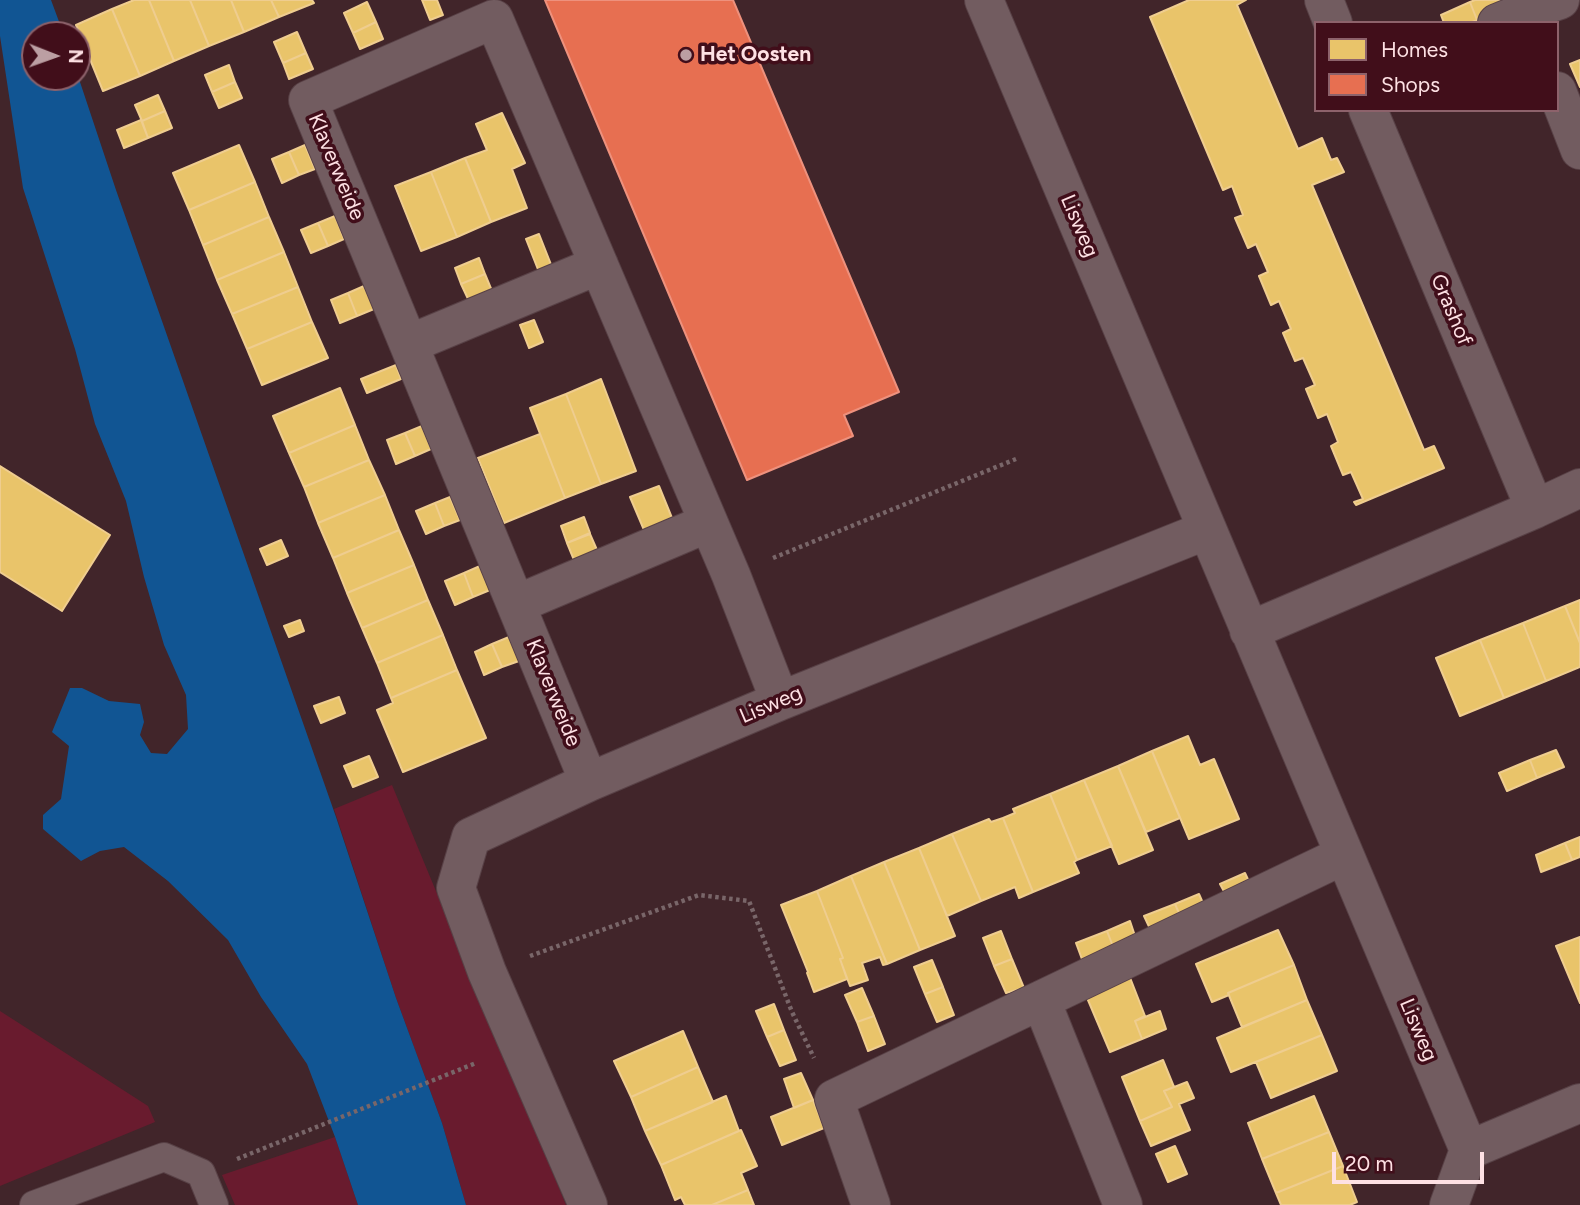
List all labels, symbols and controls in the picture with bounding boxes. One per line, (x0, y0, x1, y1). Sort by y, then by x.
north arrow (21, 21, 91, 91)
legend (1314, 21, 1559, 112)
text: Homes (1381, 37, 1448, 62)
place label: Het Oosten (700, 42, 811, 68)
marker: Het Oosten (678, 47, 694, 63)
text: N (64, 49, 87, 64)
text: Shops (1381, 72, 1440, 97)
street label: Klaverweide (302, 110, 370, 224)
street label: Lisweg (1055, 191, 1103, 261)
street label: Grashof (1425, 270, 1477, 350)
street label: Klaverweide (520, 636, 586, 750)
street label: Lisweg (736, 681, 806, 729)
street label: Lisweg (1394, 995, 1442, 1065)
scale bar (1335, 1138, 1487, 1182)
text: 20 m (1345, 1151, 1393, 1176)

